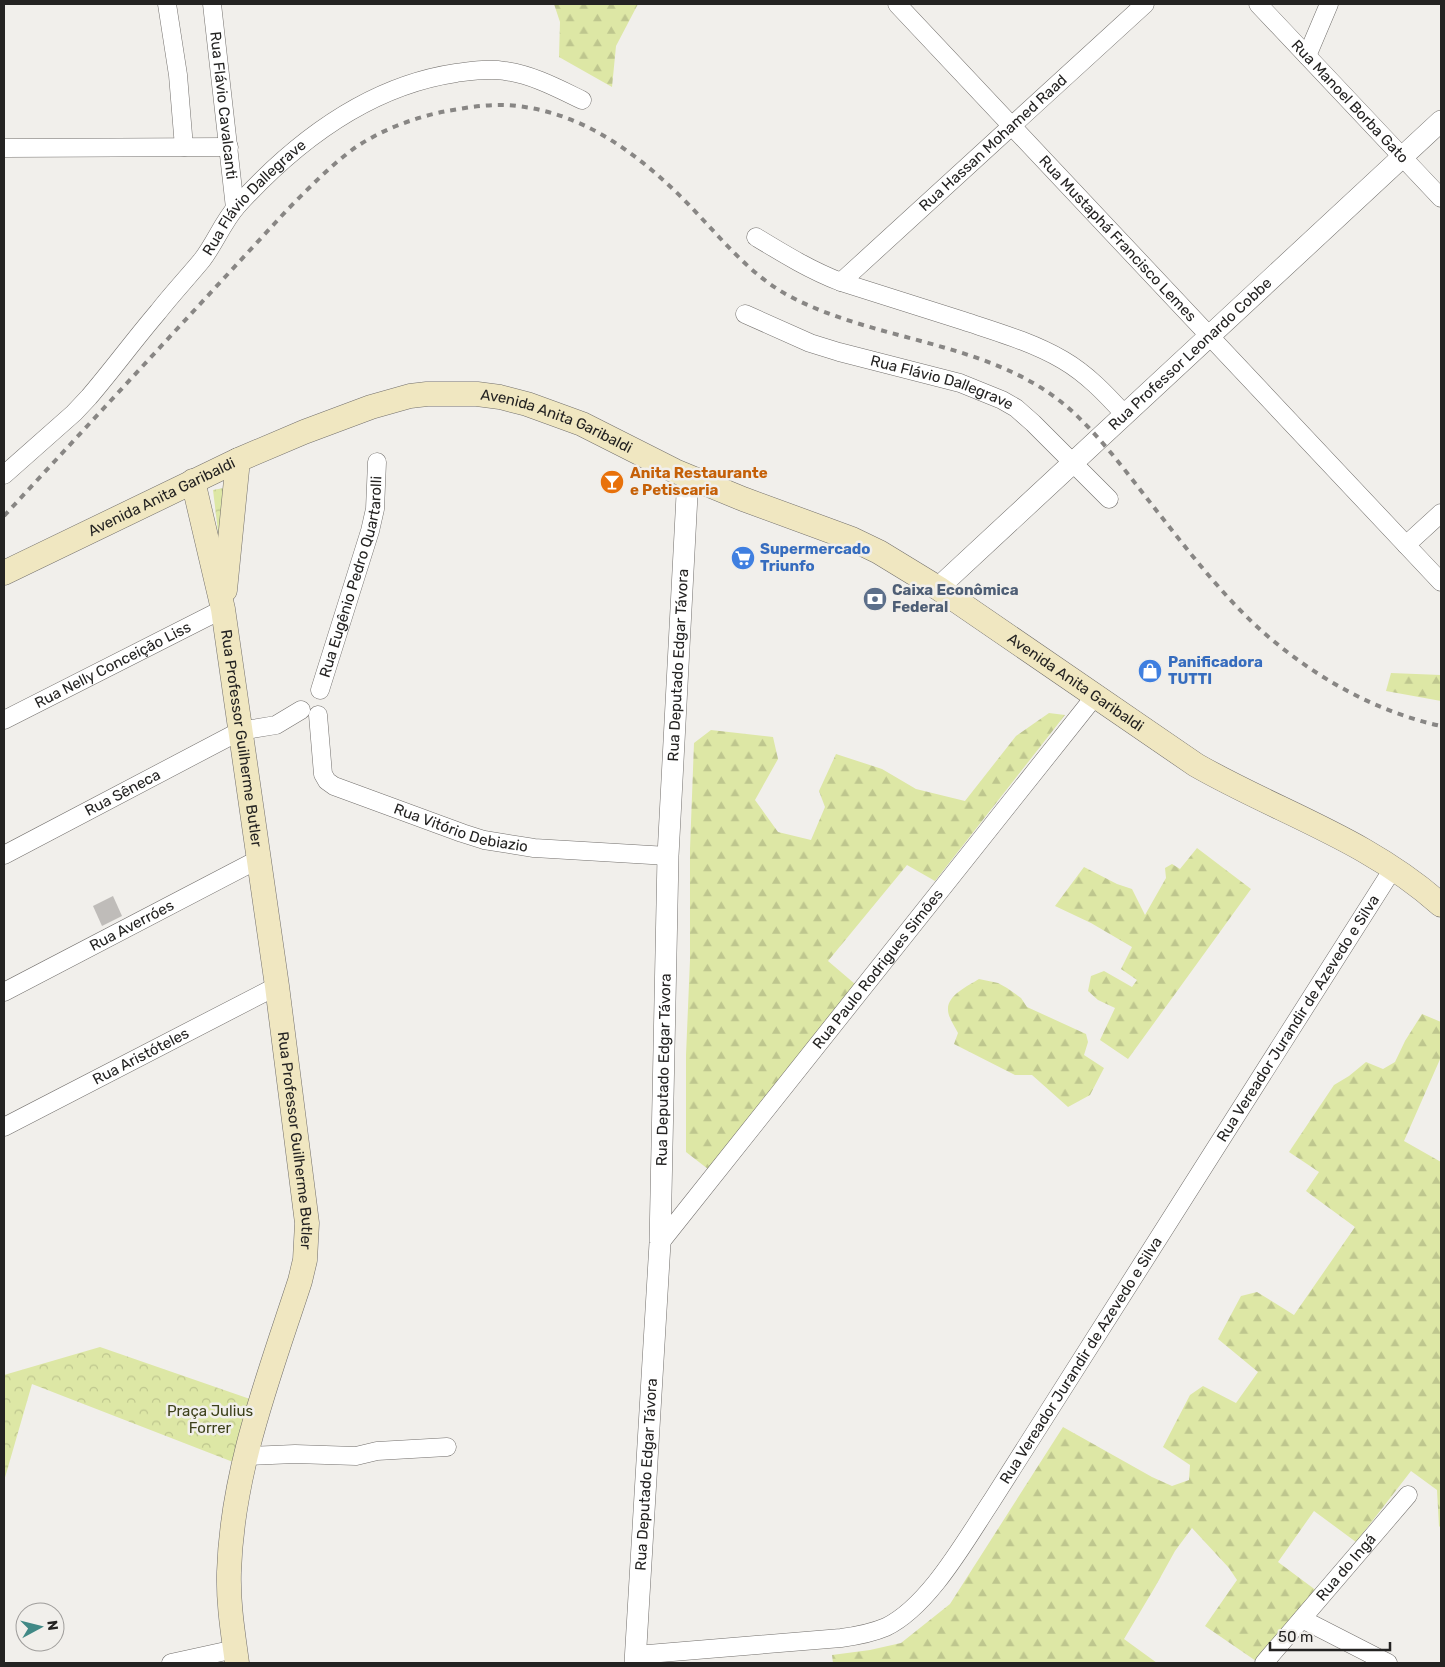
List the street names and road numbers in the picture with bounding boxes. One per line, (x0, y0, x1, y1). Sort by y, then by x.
street label: Rua Flávio Cavalcanti (206, 30, 241, 180)
street label: Rua Manoel Borba Gato (1288, 36, 1412, 167)
street label: Rua Hassan Mohamed Raad (915, 71, 1071, 215)
street label: Rua Flávio Dallegrave (199, 136, 310, 259)
street label: Rua Mustaphá Francisco Lemes (1035, 152, 1200, 326)
street label: Rua Professor Leonardo Cobbe (1105, 274, 1275, 434)
street label: Rua Flávio Dallegrave (869, 351, 1017, 414)
street label: Avenida Anita Garibaldi (479, 386, 635, 457)
street label: Avenida Anita Garibaldi (85, 454, 238, 540)
street label: Rua Eugênio Pedro Quartarolli (316, 476, 385, 680)
street label: Rua Deputado Edgar Távora (664, 568, 692, 762)
street label: Rua Nelly Conceição Liss (32, 618, 194, 712)
street label: Rua Professor Guilherme Butler (217, 628, 266, 848)
street label: Avenida Anita Garibaldi (1004, 629, 1147, 735)
street label: Rua Sêneca (82, 765, 163, 820)
street label: Rua Vitório Debiazio (391, 800, 529, 856)
street label: Rua Paulo Rodrigues Simões (809, 885, 947, 1053)
street label: Rua Vereador Jurandir de Azevedo e Silva (1213, 892, 1383, 1145)
street label: Rua Averróes (87, 896, 177, 955)
street label: Rua Deputado Edgar Távora (653, 973, 675, 1166)
street label: Rua Aristóteles (90, 1024, 192, 1089)
street label: Rua Professor Guilherme Butler (274, 1030, 316, 1250)
street label: Rua Vereador Jurandir de Azevedo e Silva (996, 1233, 1166, 1487)
street label: Rua Deputado Edgar Távora (632, 1378, 661, 1571)
street label: Rua do Ingá (1312, 1530, 1380, 1605)

